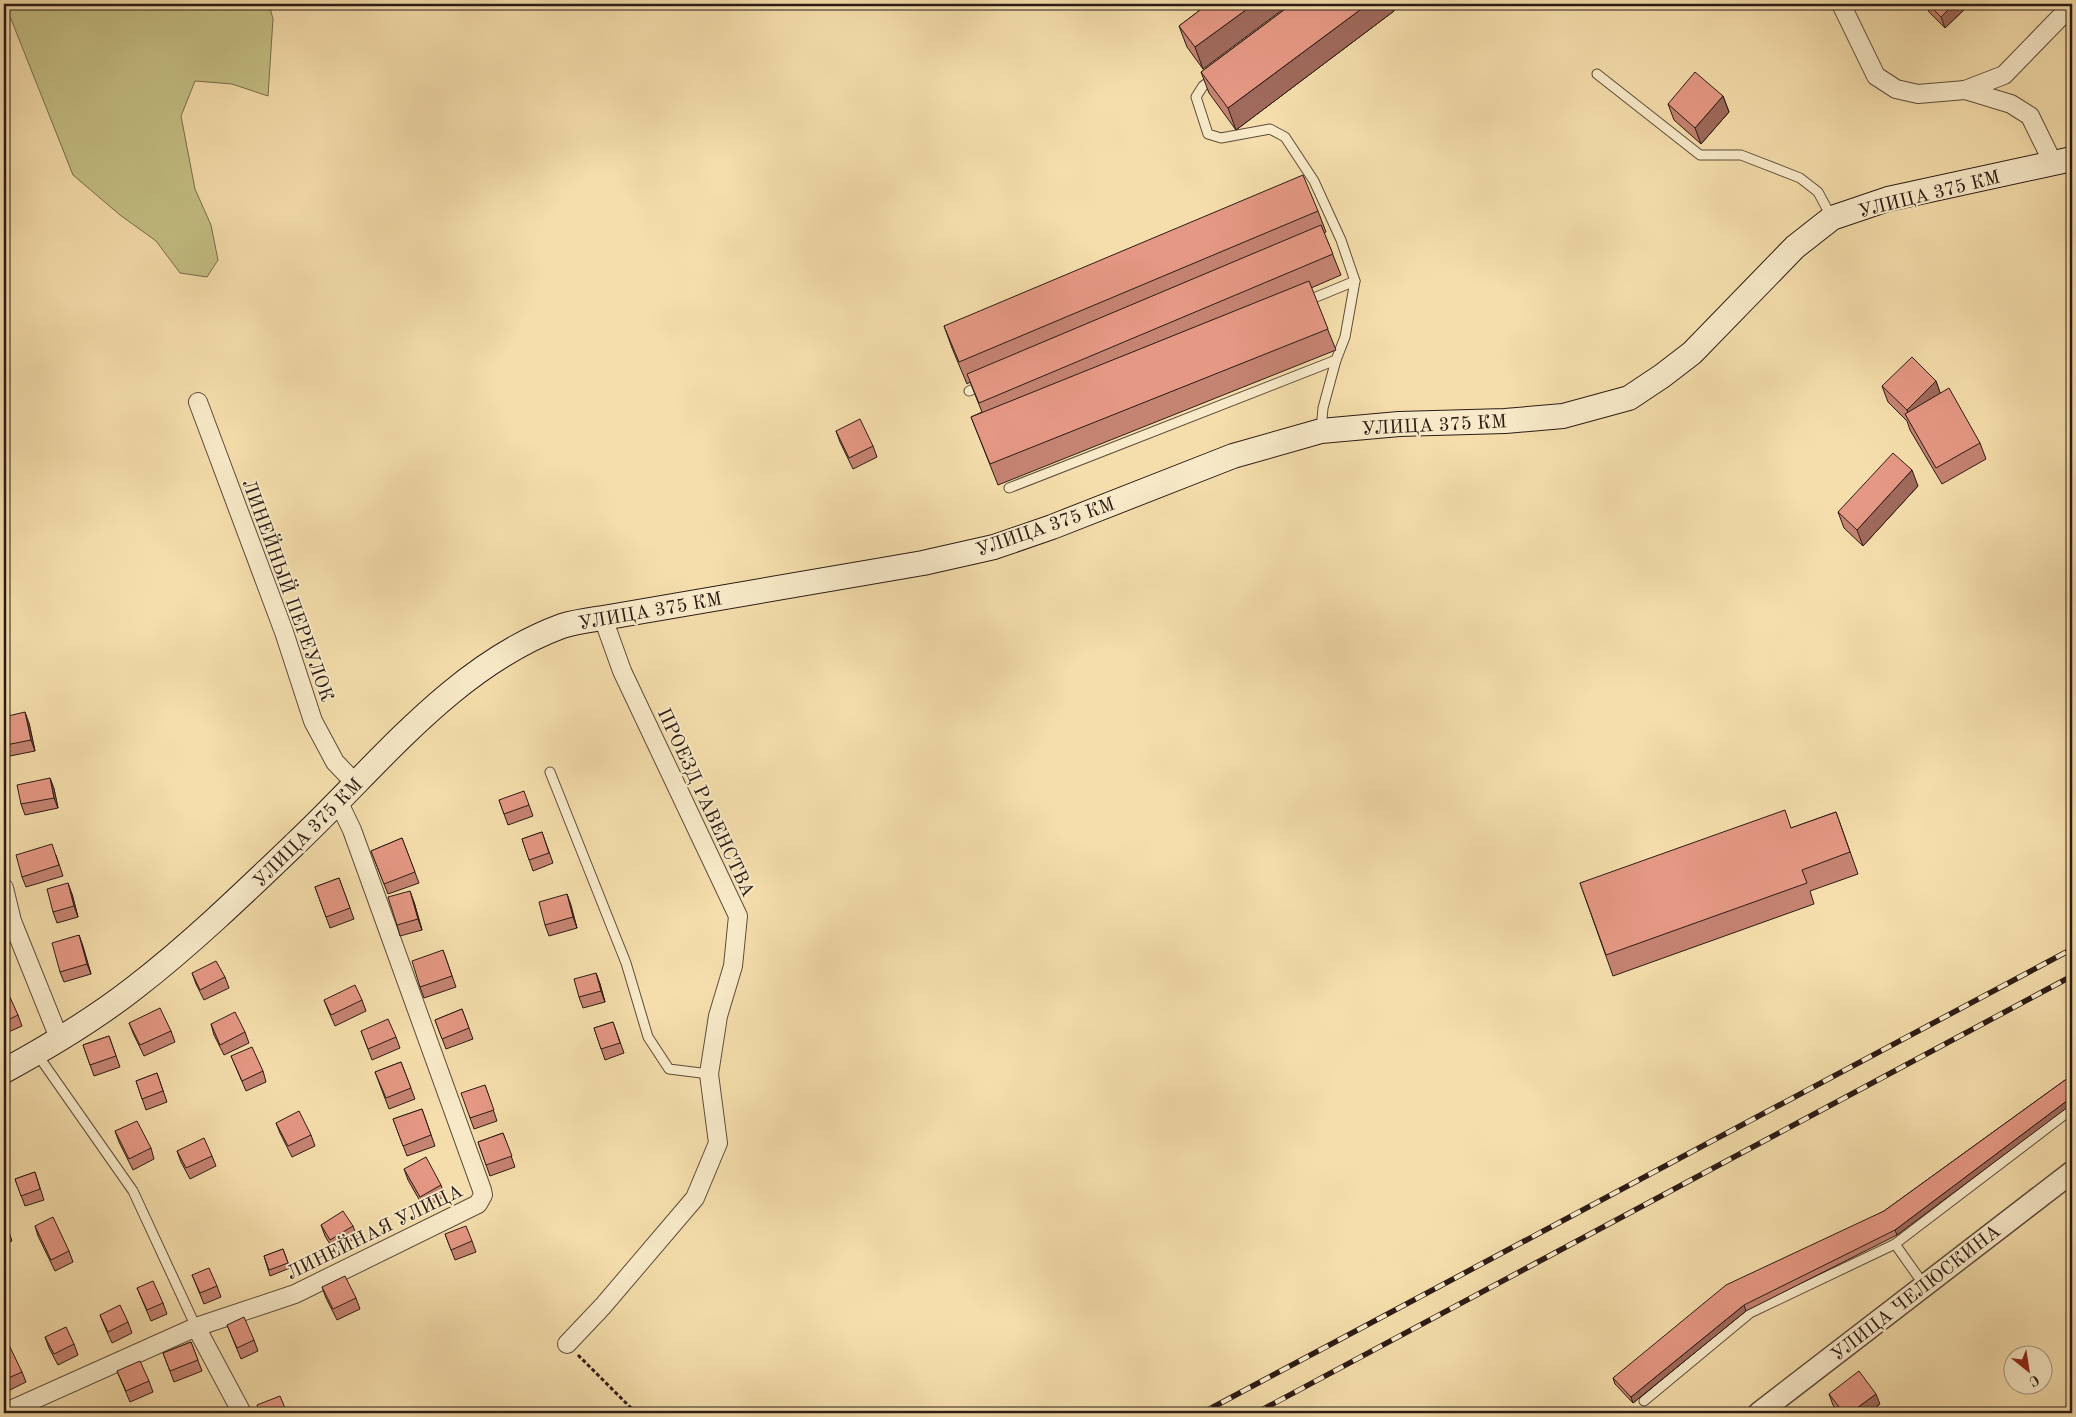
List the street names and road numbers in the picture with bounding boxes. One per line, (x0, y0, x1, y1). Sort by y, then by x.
street label: УЛИЦА 375 КМ (1857, 169, 2003, 222)
street label: УЛИЦА 375 КМ (1361, 413, 1507, 440)
street label: ЛИНЕЙНЫЙ ПЕРЕУЛОК (238, 476, 340, 705)
street label: УЛИЦА 375 КМ (974, 496, 1118, 561)
street label: УЛИЦА 375 КМ (577, 590, 724, 634)
street label: ПРОЕЗД РАВЕНСТВА (653, 706, 757, 901)
street label: УЛИЦА 375 КМ (251, 776, 367, 892)
street label: ЛИНЕЙНАЯ УЛИЦА (282, 1179, 467, 1284)
street label: УЛИЦА ЧЕЛЮСКИНА (1828, 1222, 2005, 1366)

